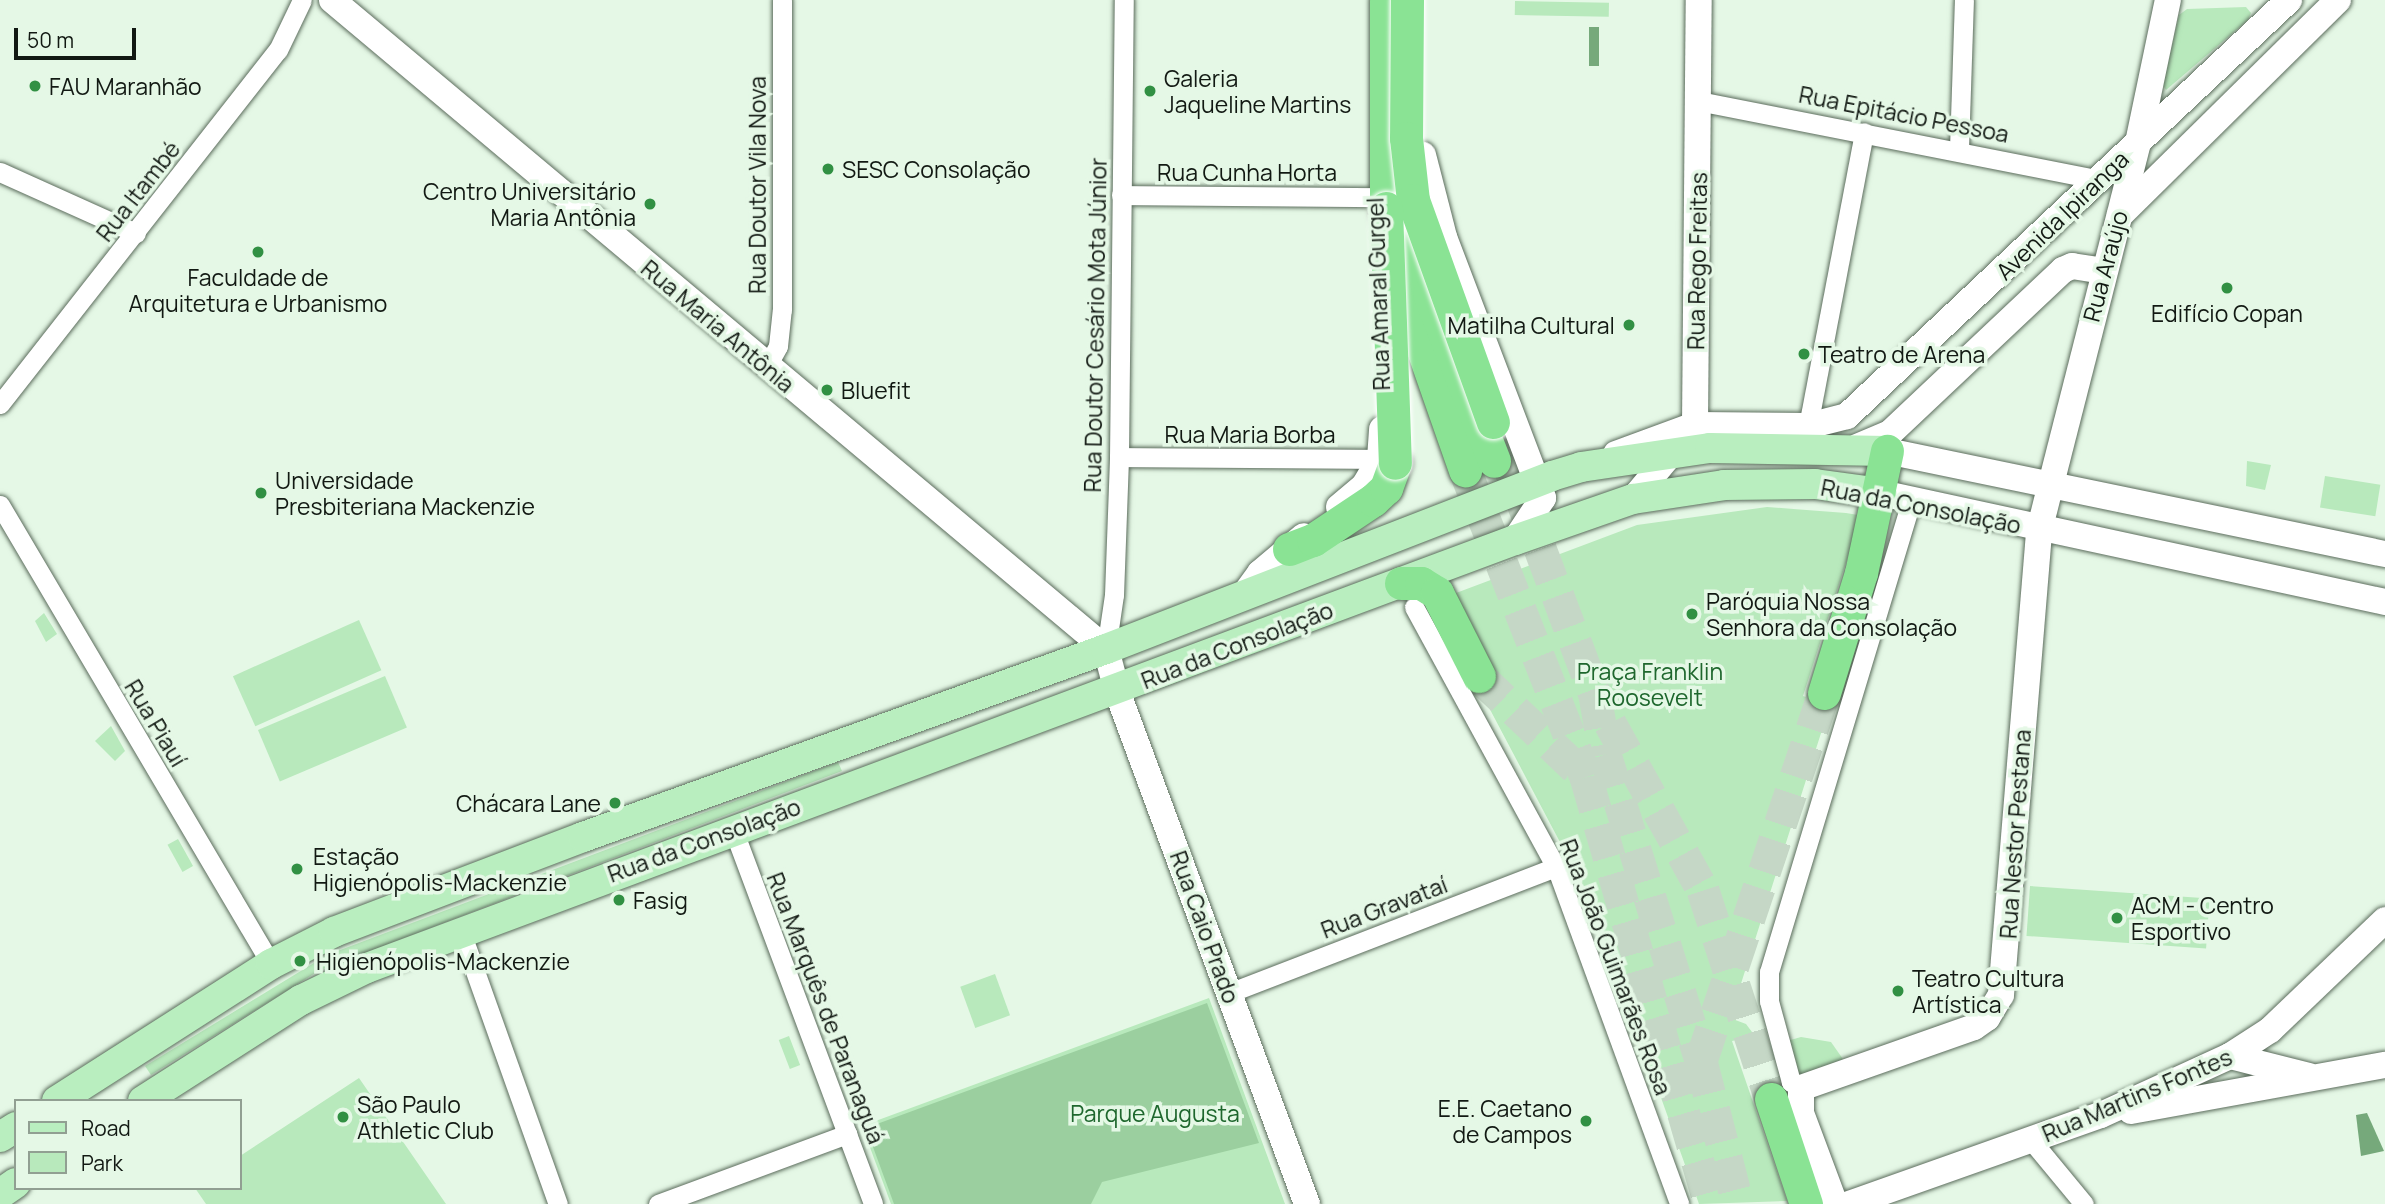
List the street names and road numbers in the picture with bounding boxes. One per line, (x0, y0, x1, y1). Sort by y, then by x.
street label: Rua Doutor Vila Nova (743, 76, 771, 294)
street label: Rua Epitácio Pessoa (1797, 80, 2011, 148)
street label: Rua Itambé (90, 135, 186, 247)
street label: Avenida Ipiranga (1990, 145, 2134, 285)
street label: Rua Doutor Cesário Mota Júnior (1078, 157, 1112, 493)
street label: Rua Cunha Horta (1157, 158, 1337, 186)
street label: Rua Rego Freitas (1682, 172, 1712, 350)
street label: Rua Amaral Gurgel (1361, 197, 1395, 391)
street label: Rua Araújo (2077, 207, 2133, 325)
street label: Rua Maria Antônia (636, 254, 800, 398)
street label: Rua Maria Borba (1164, 420, 1336, 448)
street label: Rua da Consolação (1819, 473, 2023, 539)
street label: Rua da Consolação (1137, 596, 1337, 694)
street label: Rua Piauí (119, 674, 193, 772)
street label: Rua Nestor Pestana (1994, 728, 2036, 940)
street label: Rua da Consolação (604, 792, 804, 888)
street label: Rua João Guimarães Rosa (1554, 835, 1678, 1099)
street label: Rua Caio Prado (1165, 847, 1245, 1007)
street label: Rua Marquês de Paranaguá (761, 869, 891, 1147)
street label: Rua Gravataí (1317, 870, 1451, 944)
street label: Rua Martins Fontes (2038, 1043, 2236, 1147)

